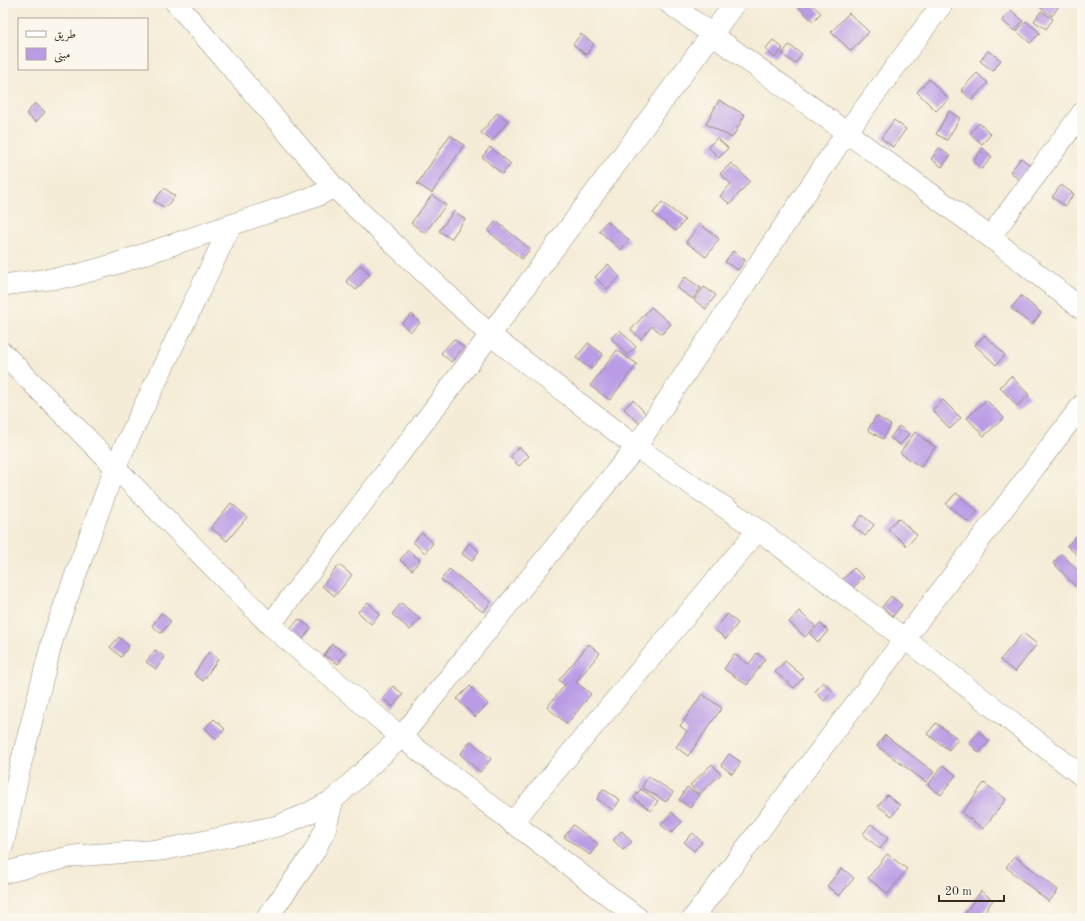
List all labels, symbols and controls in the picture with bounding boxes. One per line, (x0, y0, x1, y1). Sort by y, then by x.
legend (18, 18, 148, 70)
text: طريق (54, 29, 76, 42)
text: مبنى (54, 49, 70, 63)
scale bar (939, 877, 1004, 903)
text: 20 m (945, 886, 972, 898)

